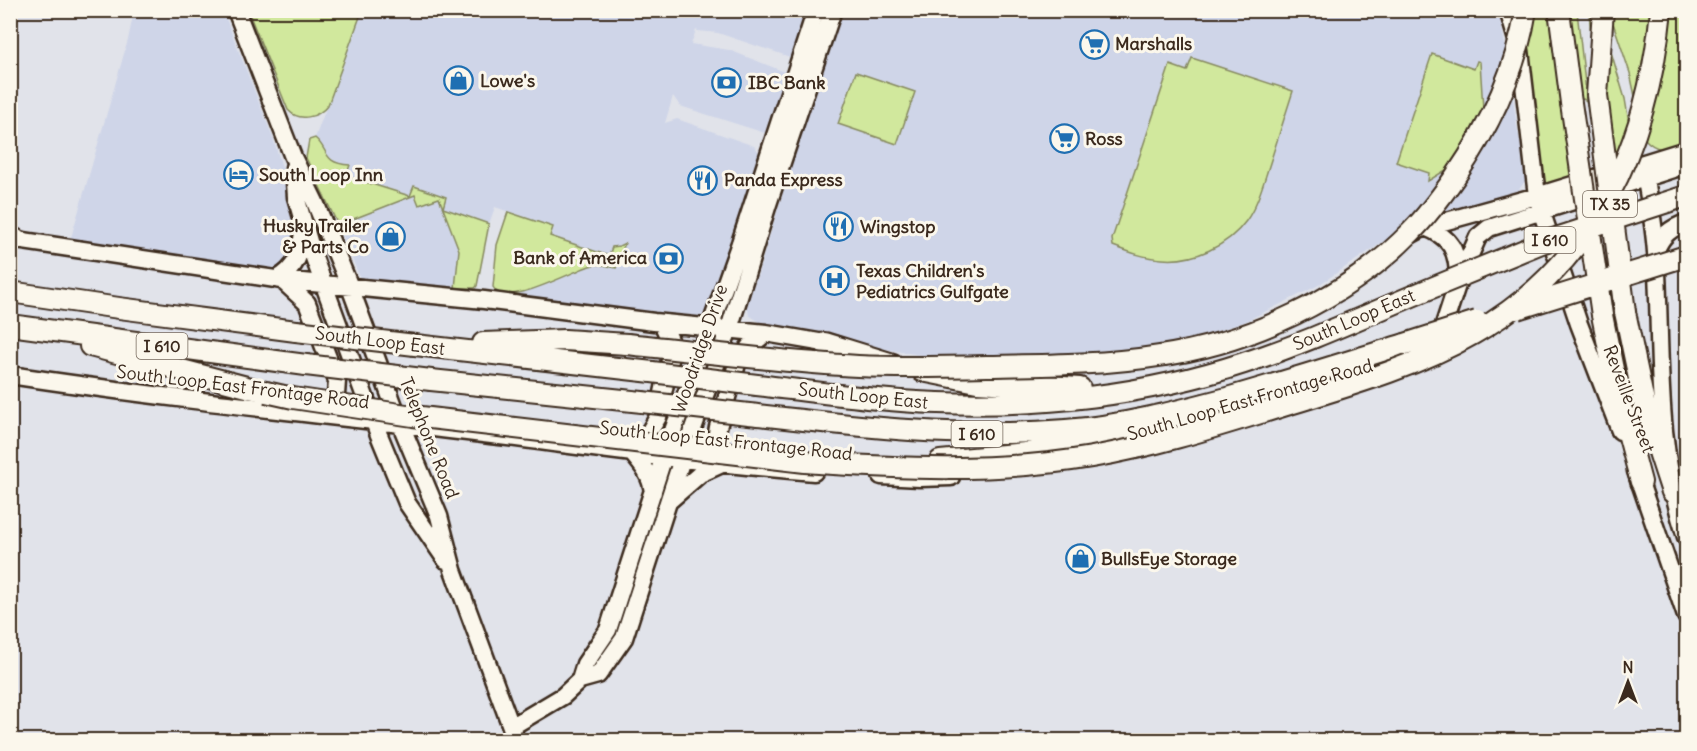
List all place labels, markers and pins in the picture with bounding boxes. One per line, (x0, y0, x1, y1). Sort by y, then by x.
supermarket icon: Marshalls (1078, 28, 1110, 60)
place label: Marshalls (1115, 32, 1192, 55)
shop icon: Lowe's (443, 65, 475, 97)
bank icon: IBC Bank (711, 67, 743, 99)
place label: Lowe's (480, 69, 535, 92)
place label: IBC Bank (748, 71, 825, 94)
supermarket icon: Ross (1048, 123, 1080, 155)
place label: Ross (1085, 127, 1123, 150)
hotel icon: South Loop Inn (222, 159, 254, 191)
place label: South Loop Inn (259, 163, 384, 186)
restaurant icon: Panda Express (687, 164, 719, 196)
place label: Panda Express (724, 168, 843, 191)
restaurant icon: Wingstop (823, 211, 855, 243)
place label: Husky Trailer & Parts Co (263, 214, 370, 258)
place label: Wingstop (860, 215, 936, 238)
shop icon: Husky Trailer & Parts Co (374, 220, 406, 252)
bank icon: Bank of America (652, 242, 684, 274)
place label: Bank of America (513, 246, 647, 269)
place label: Texas Children's Pediatrics Gulfgate (856, 259, 1009, 303)
hospital icon: Texas Children's Pediatrics Gulfgate (819, 265, 851, 297)
shop icon: BullsEye Storage (1064, 543, 1096, 575)
place label: BullsEye Storage (1101, 547, 1237, 570)

